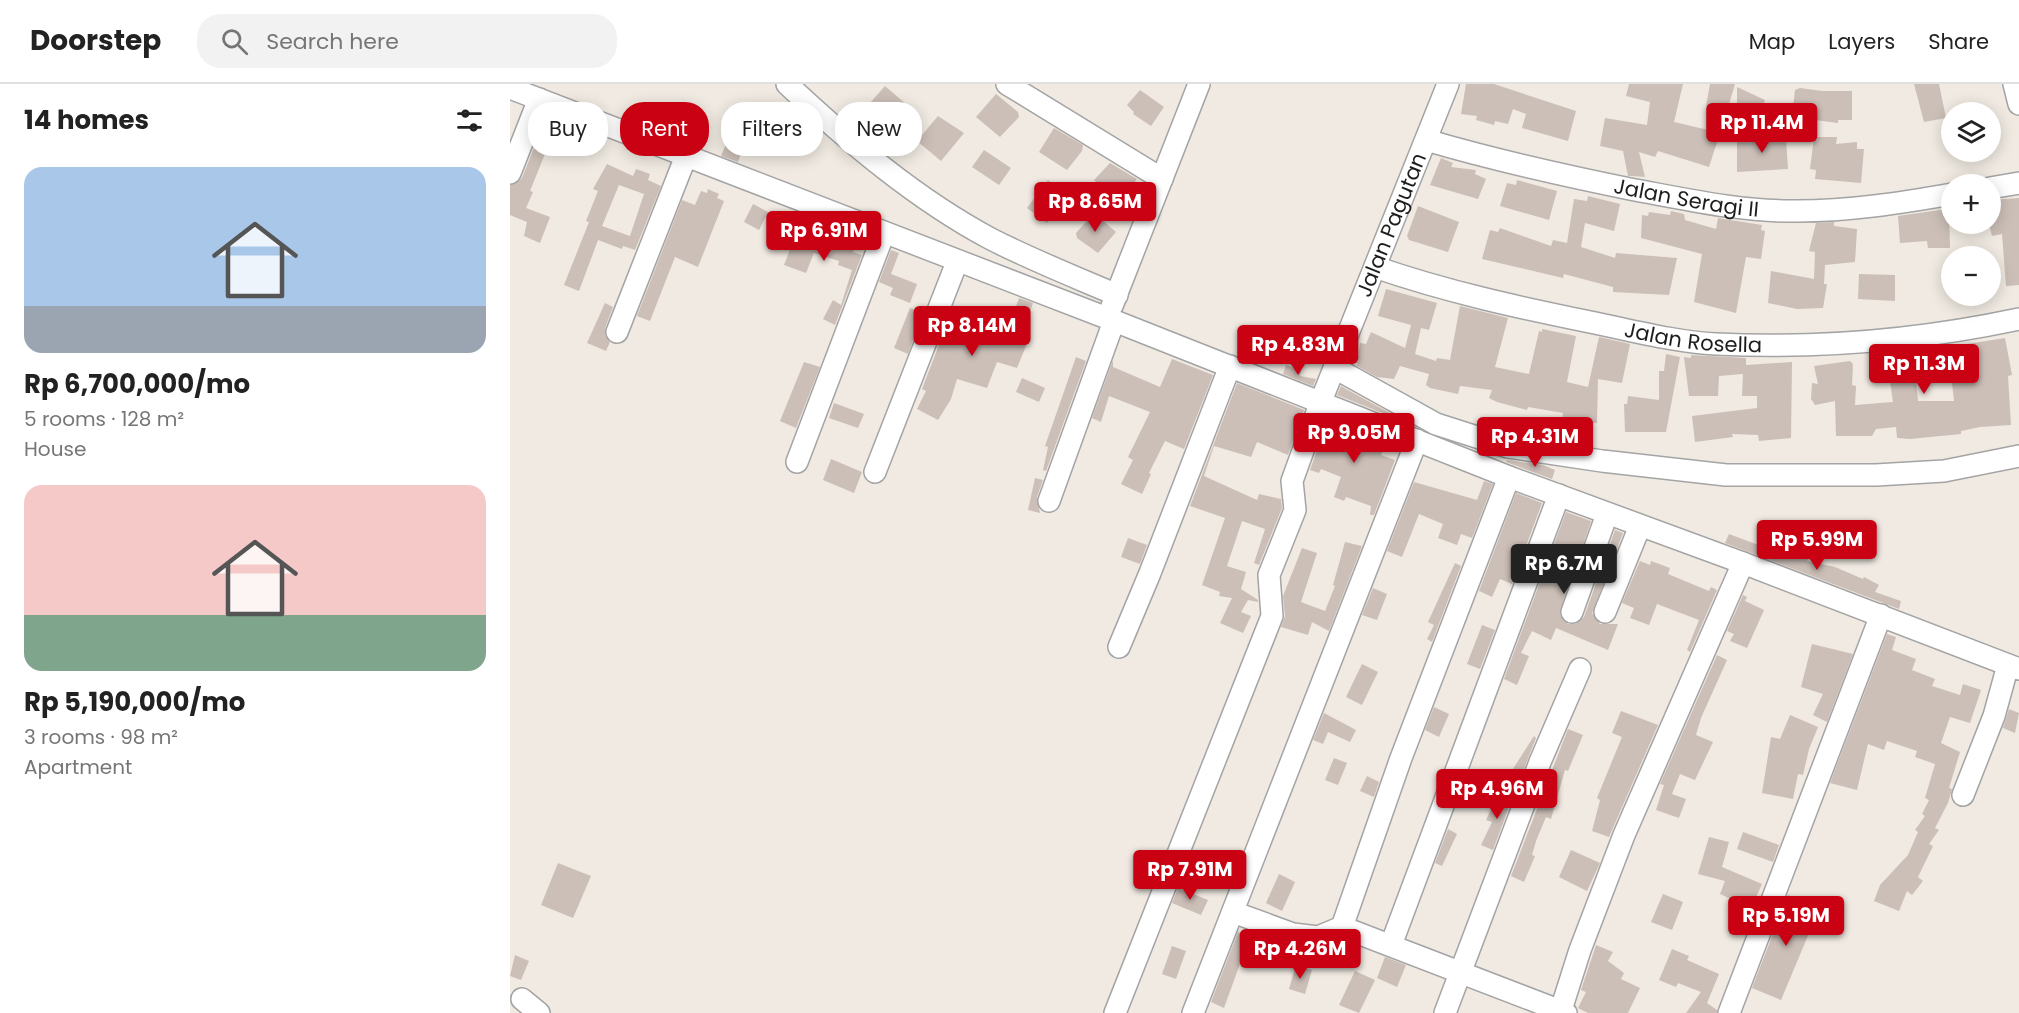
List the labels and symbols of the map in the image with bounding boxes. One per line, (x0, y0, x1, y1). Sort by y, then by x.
pin: Rp 11.4M (1700, 103, 1824, 154)
street label: Jalan Pagutan (1349, 148, 1433, 301)
street label: Jalan Seragi II (1611, 171, 1760, 224)
pin: Rp 8.65M (1033, 182, 1157, 233)
pin: Rp 6.91M (762, 211, 886, 262)
pin: Rp 8.14M (910, 306, 1034, 357)
street label: Jalan Rosella (1622, 315, 1762, 359)
pin: Rp 4.83M (1236, 325, 1360, 376)
pin: Rp 11.3M (1862, 344, 1986, 395)
pin: Rp 9.05M (1292, 413, 1416, 464)
pin: Rp 4.31M (1473, 417, 1597, 468)
pin: Rp 5.99M (1755, 520, 1879, 571)
pin: Rp 6.7M (1509, 544, 1619, 595)
pin: Rp 4.96M (1435, 769, 1559, 820)
pin: Rp 7.91M (1128, 850, 1252, 901)
pin: Rp 5.19M (1724, 896, 1848, 947)
pin: Rp 4.26M (1238, 929, 1362, 980)

